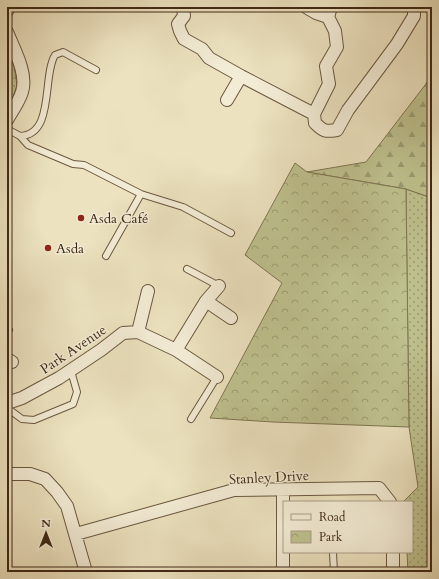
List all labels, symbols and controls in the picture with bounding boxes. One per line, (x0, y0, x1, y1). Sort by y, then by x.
place label: Asda Café (89, 209, 148, 228)
marker: Asda Café (76, 213, 86, 223)
place label: Asda (56, 239, 84, 258)
marker: Asda (43, 243, 53, 253)
street label: Park Avenue (36, 320, 110, 379)
street label: Stanley Drive (228, 466, 310, 489)
legend (283, 501, 413, 553)
text: Road (319, 509, 346, 525)
north arrow (26, 513, 66, 553)
text: N (41, 516, 51, 531)
text: Park (319, 529, 343, 545)

